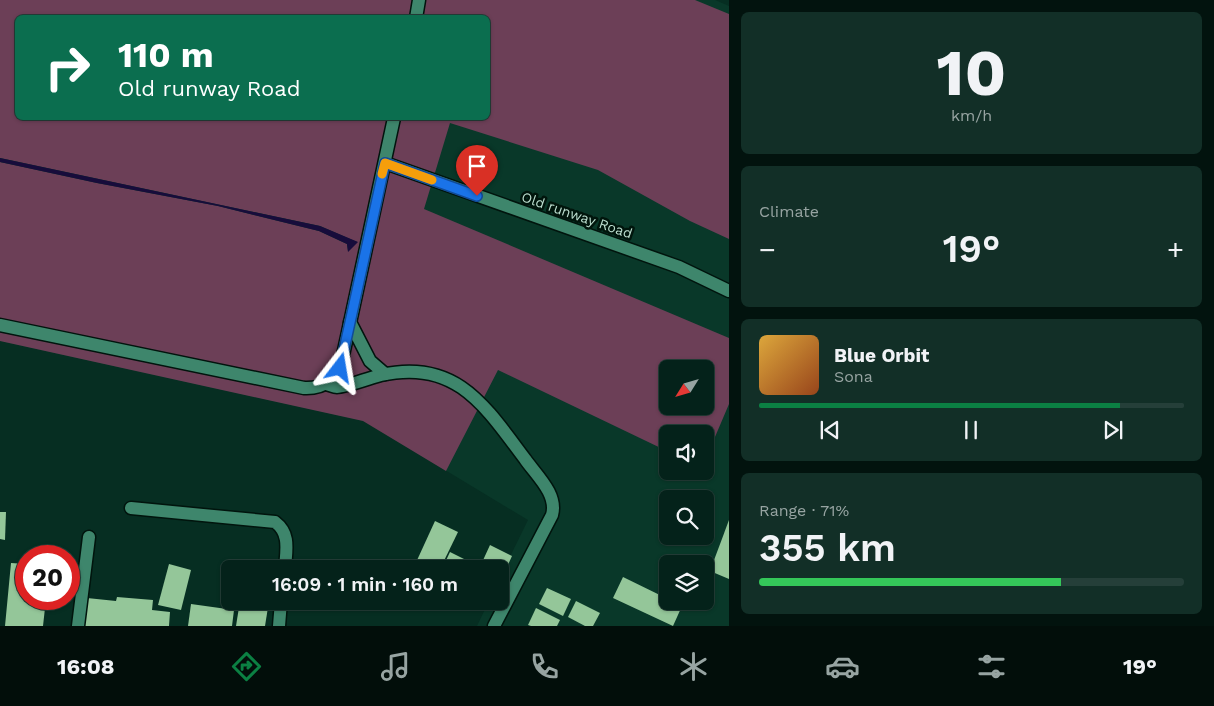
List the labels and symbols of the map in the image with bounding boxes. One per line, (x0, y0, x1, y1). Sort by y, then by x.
pin (456, 145, 498, 196)
street label: Old runway Road (520, 189, 634, 241)
position arrow (313, 341, 365, 393)
north arrow (659, 360, 714, 415)
speed limit sign: 20 (15, 545, 80, 610)

